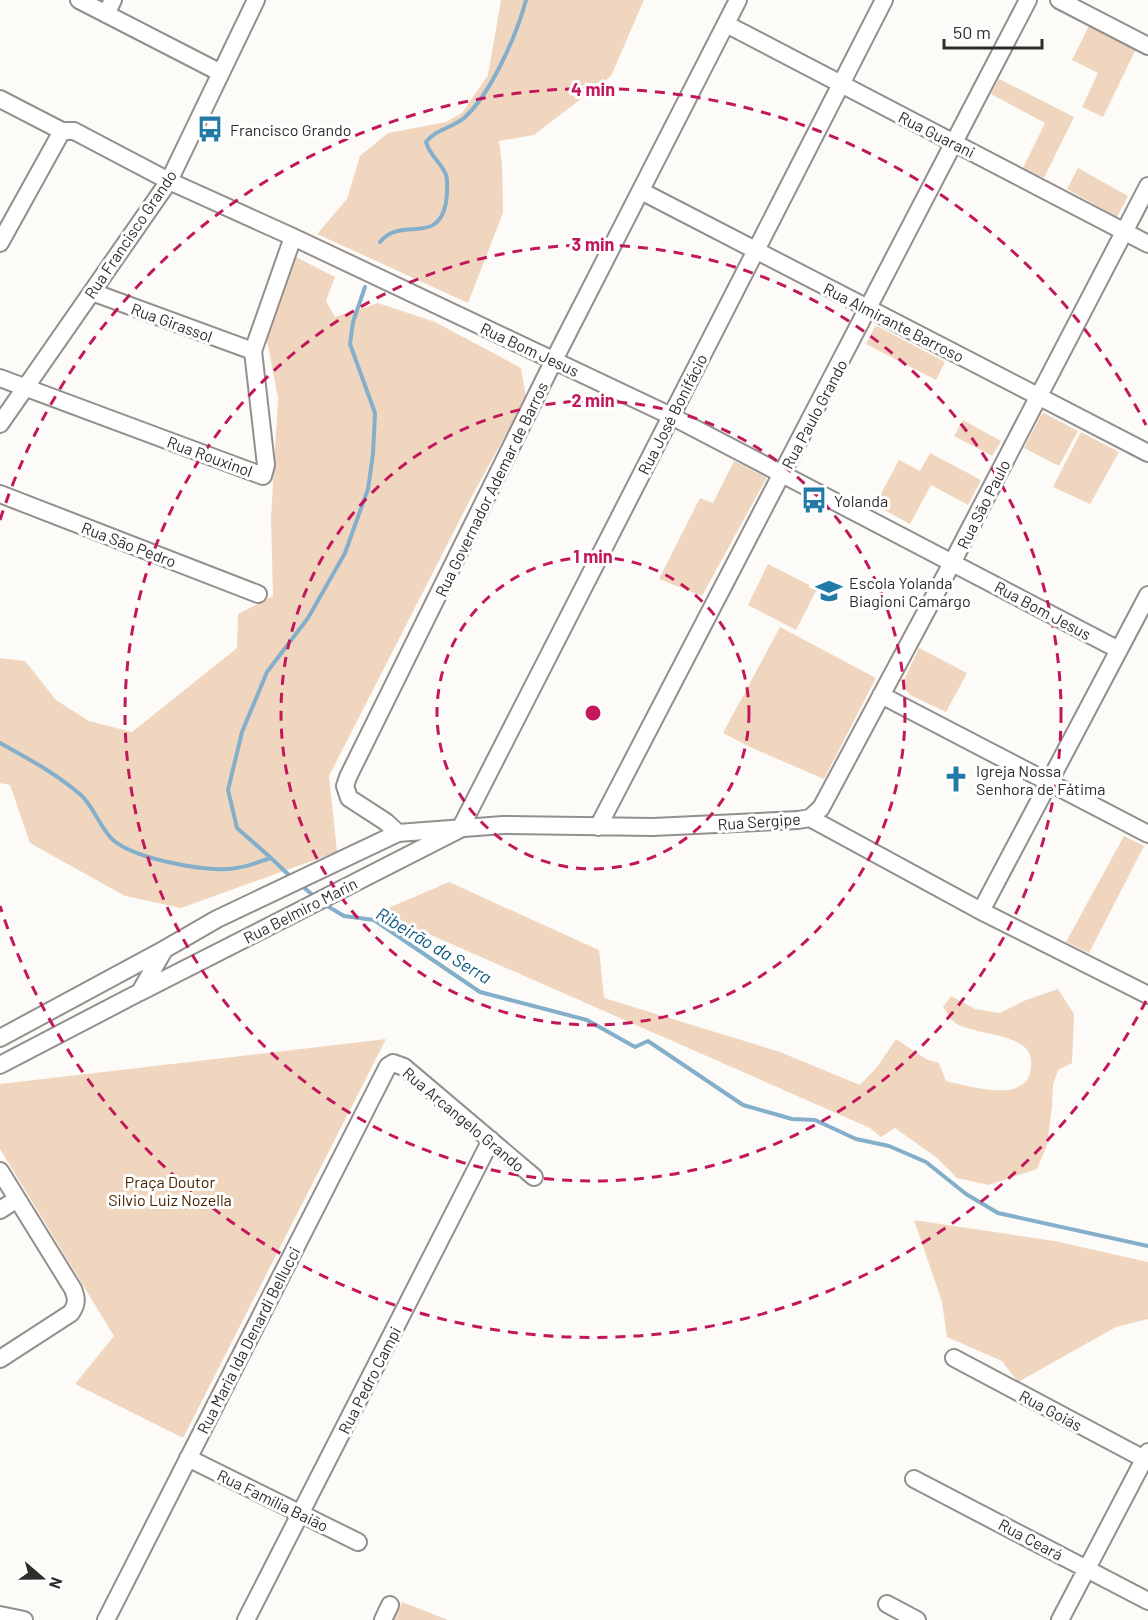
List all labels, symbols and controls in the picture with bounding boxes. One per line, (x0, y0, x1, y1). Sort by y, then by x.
scale bar (944, 12, 1042, 50)
text: 50 m (953, 21, 991, 43)
text: 4 min (571, 78, 615, 100)
street label: Rua Guarani (896, 107, 978, 161)
bus stop icon: Francisco Grando (195, 114, 225, 144)
place label: Francisco Grando (230, 120, 351, 139)
street label: Rua Francisco Grando (80, 166, 180, 302)
text: 3 min (572, 233, 614, 255)
street label: Rua Almirante Barroso (821, 278, 967, 366)
street label: Rua Girassol (129, 299, 215, 345)
street label: Rua Bom Jesus (478, 318, 582, 380)
street label: Rua José Bonifácio (633, 350, 711, 478)
street label: Rua Paulo Grando (777, 356, 851, 472)
street label: Rua Governador Ademar de Barros (431, 378, 551, 600)
text: 2 min (571, 389, 615, 411)
street label: Rua Rouxinol (165, 432, 255, 480)
street label: Rua São Paulo (952, 456, 1014, 552)
bus stop icon: Yolanda (799, 485, 829, 515)
place label: Yolanda (834, 491, 888, 510)
street label: Rua São Pedro (79, 517, 179, 571)
text: 1 min (573, 545, 613, 567)
place label: Escola Yolanda Biagioni Camargo (849, 573, 971, 610)
school or university icon: Escola Yolanda Biagioni Camargo (814, 576, 844, 606)
street label: Rua Bom Jesus (992, 577, 1094, 643)
centre of rings (583, 703, 603, 723)
place label: Igreja Nossa Senhora de Fátima (976, 761, 1105, 798)
church icon: Igreja Nossa Senhora de Fátima (941, 764, 971, 794)
street label: Rua Sergipe (717, 809, 801, 833)
street label: Rua Belmiro Marin (240, 873, 360, 947)
water label: Ribeirão da Serra (372, 902, 496, 988)
street label: Rua Arcangelo Grando (399, 1063, 529, 1175)
park label: Praça Doutor Silvio Luiz Nozella (108, 1172, 232, 1209)
street label: Rua Maria Ida Denardi Bellucci (193, 1243, 303, 1437)
street label: Rua Pedro Campi (334, 1323, 404, 1437)
street label: Rua Goiás (1016, 1386, 1086, 1434)
street label: Rua Família Baião (214, 1465, 332, 1535)
street label: Rua Ceará (996, 1514, 1066, 1564)
north arrow (12, 1548, 72, 1608)
text: N (46, 1575, 67, 1592)

